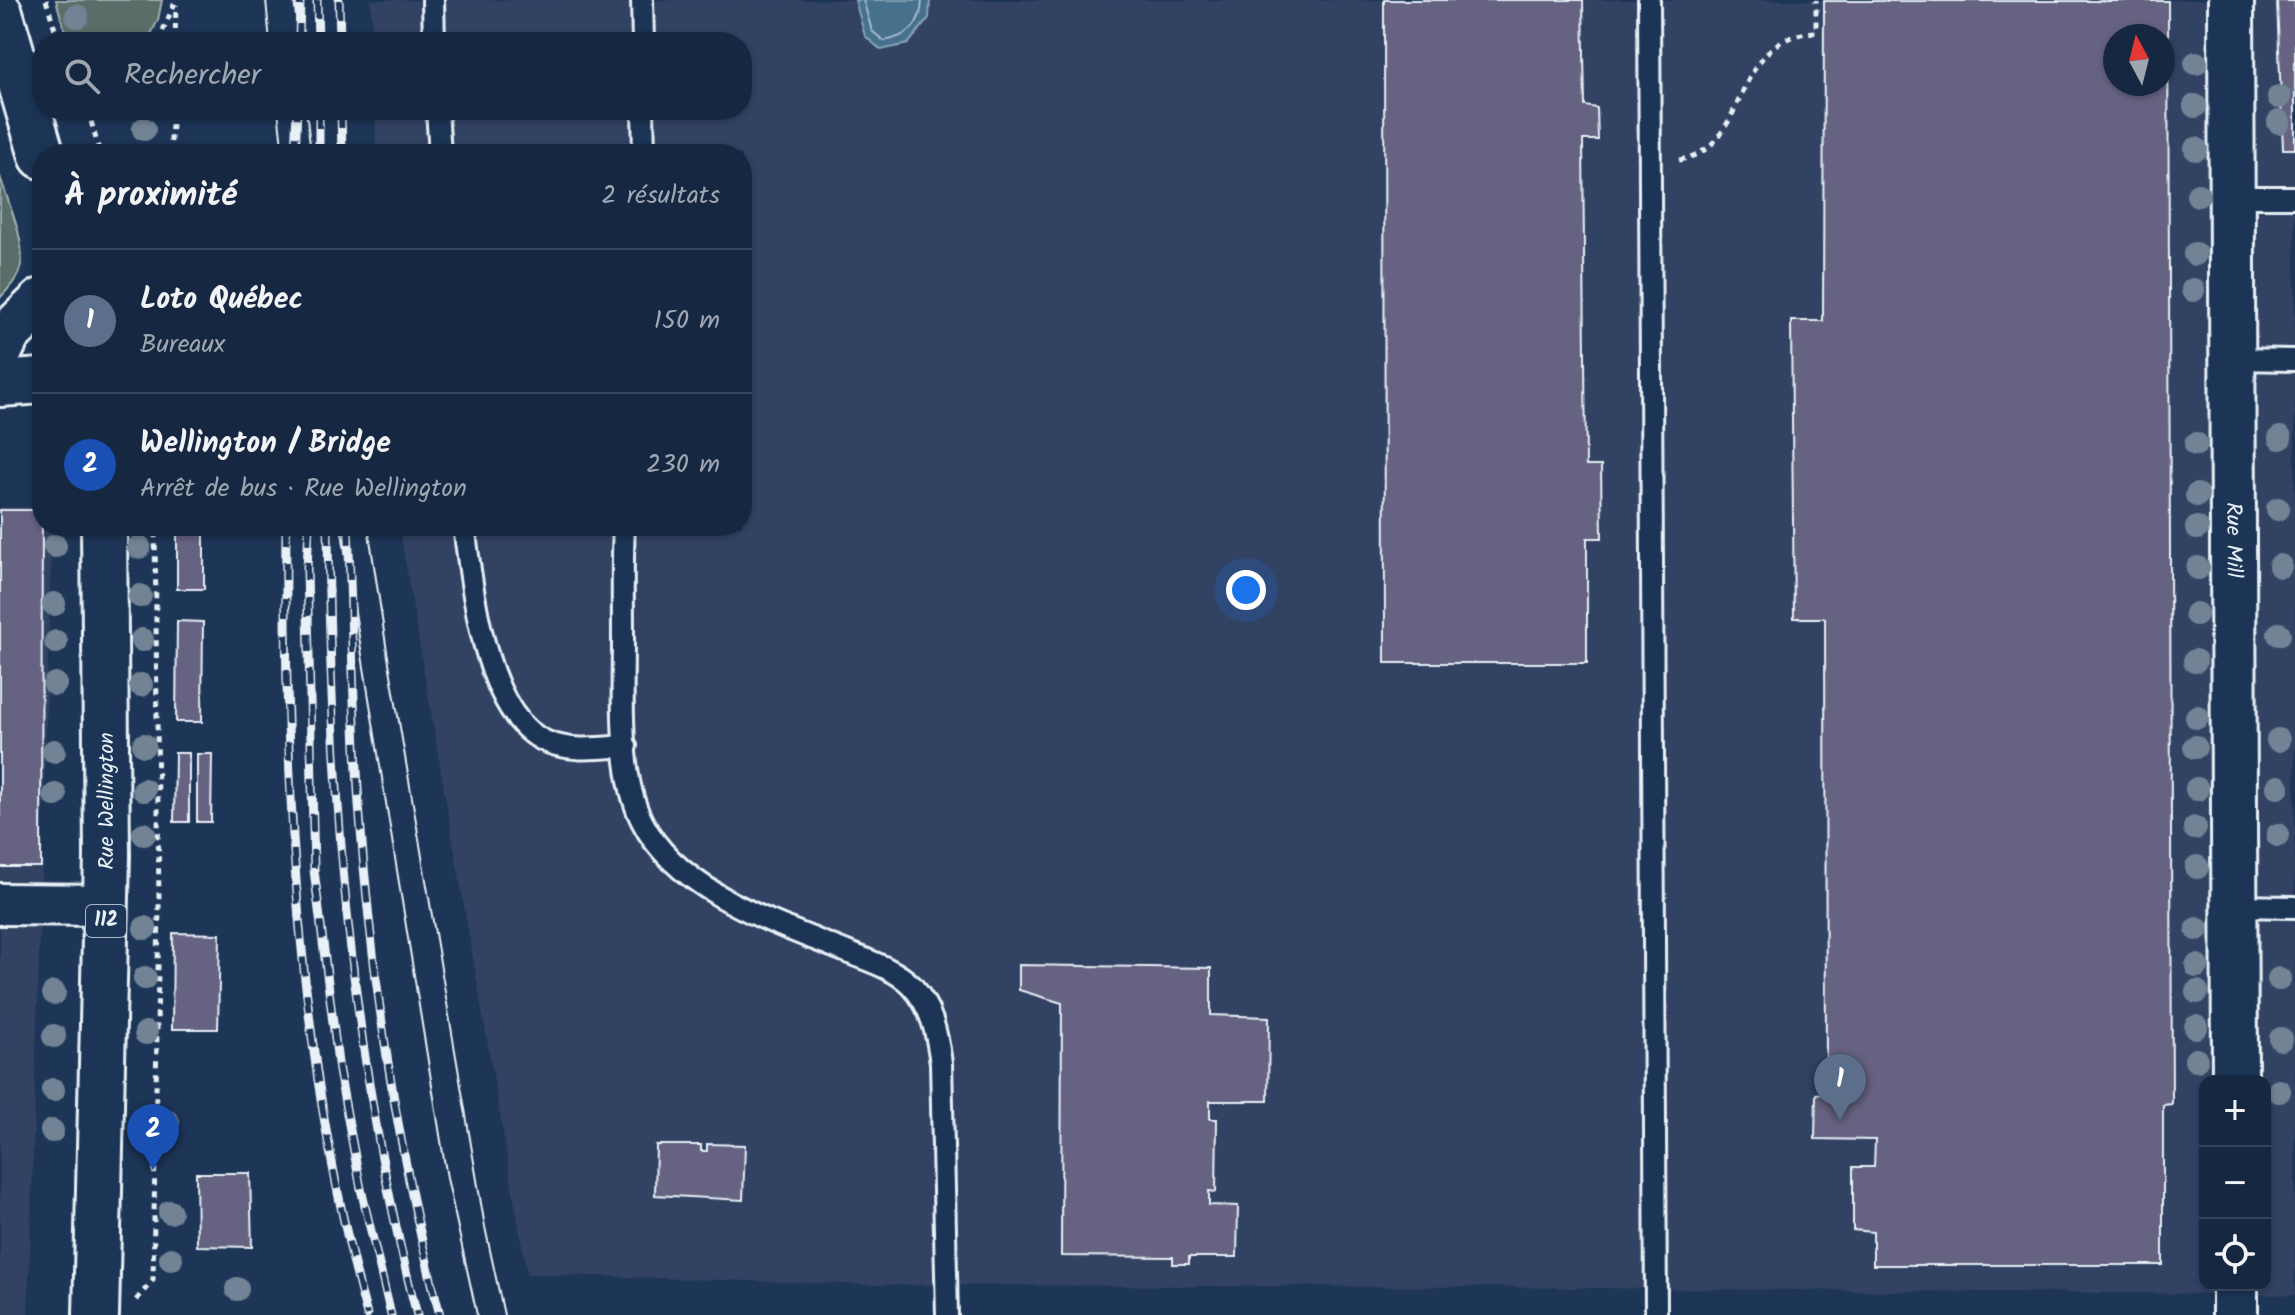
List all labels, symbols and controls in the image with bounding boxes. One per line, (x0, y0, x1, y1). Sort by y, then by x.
north arrow (2103, 24, 2175, 96)
search box (32, 32, 752, 120)
text: Rechercher (124, 52, 261, 100)
icon: search (60, 54, 104, 98)
text: À proximité (64, 169, 237, 223)
text: 2 résultats (601, 175, 720, 217)
text: Loto Québec (140, 276, 303, 324)
text: 1 (86, 300, 94, 342)
text: 150 m (654, 300, 720, 342)
text: Bureaux (140, 324, 225, 366)
text: Wellington / Bridge (140, 420, 391, 468)
text: 2 (82, 444, 98, 486)
text: 230 m (646, 444, 720, 486)
text: Arrêt de bus · Rue Wellington (140, 468, 467, 510)
street label: Rue Mill (2215, 502, 2251, 578)
your location (1226, 570, 1266, 610)
street label: Rue Wellington (90, 732, 125, 870)
road number: 112 (86, 905, 126, 937)
pin: 1 (1814, 1054, 1866, 1120)
map controls (2199, 1075, 2271, 1291)
button: + (2199, 1075, 2271, 1147)
pin: 2 (127, 1104, 179, 1170)
button: − (2199, 1147, 2271, 1219)
button: locate (2199, 1219, 2271, 1291)

